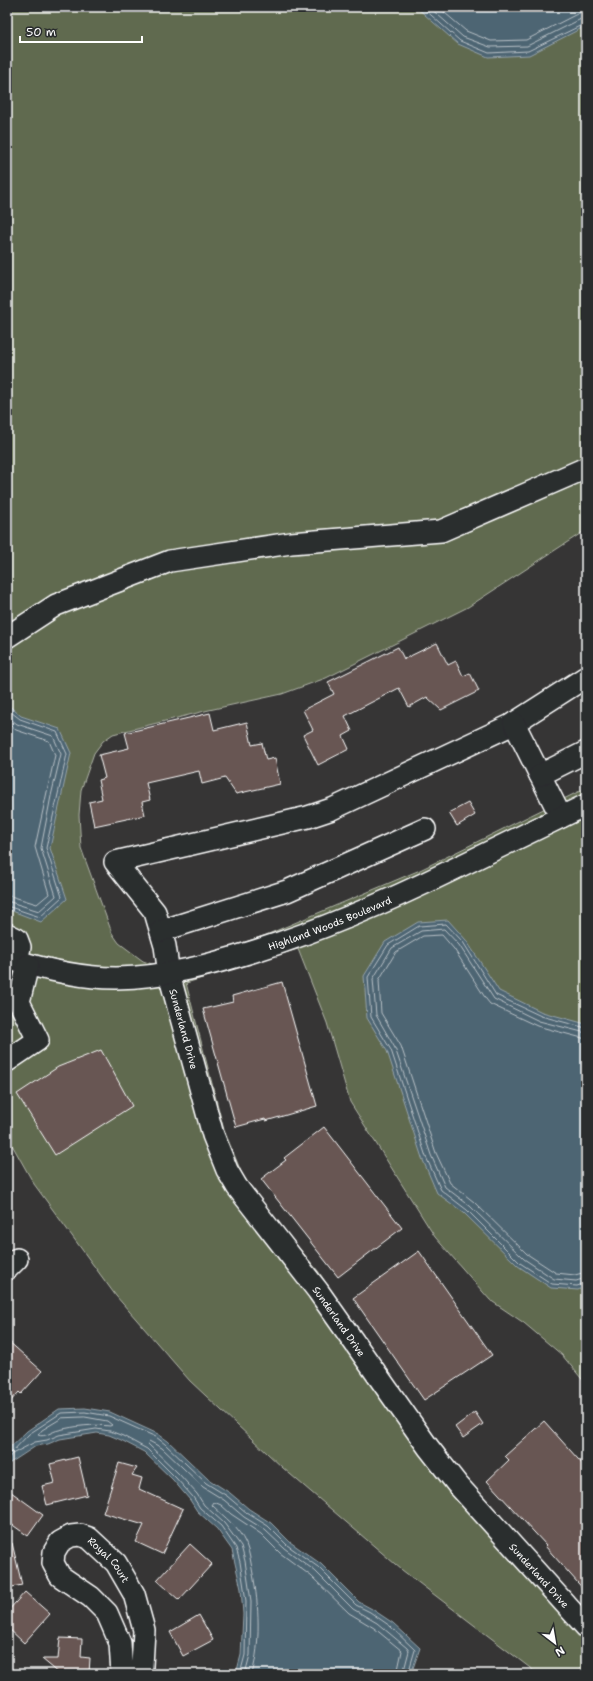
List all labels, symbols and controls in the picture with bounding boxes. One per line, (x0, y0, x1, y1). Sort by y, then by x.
scale bar (20, 18, 142, 44)
text: 50 m (26, 24, 56, 40)
street label: Highland Woods Boulevard (266, 893, 394, 953)
street label: Sunderland Drive (166, 987, 201, 1071)
street label: Sunderland Drive (310, 1284, 368, 1359)
street label: Royal Court (85, 1534, 132, 1585)
street label: Sunderland Drive (506, 1540, 572, 1611)
north arrow (535, 1623, 575, 1663)
text: N (552, 1642, 567, 1660)

